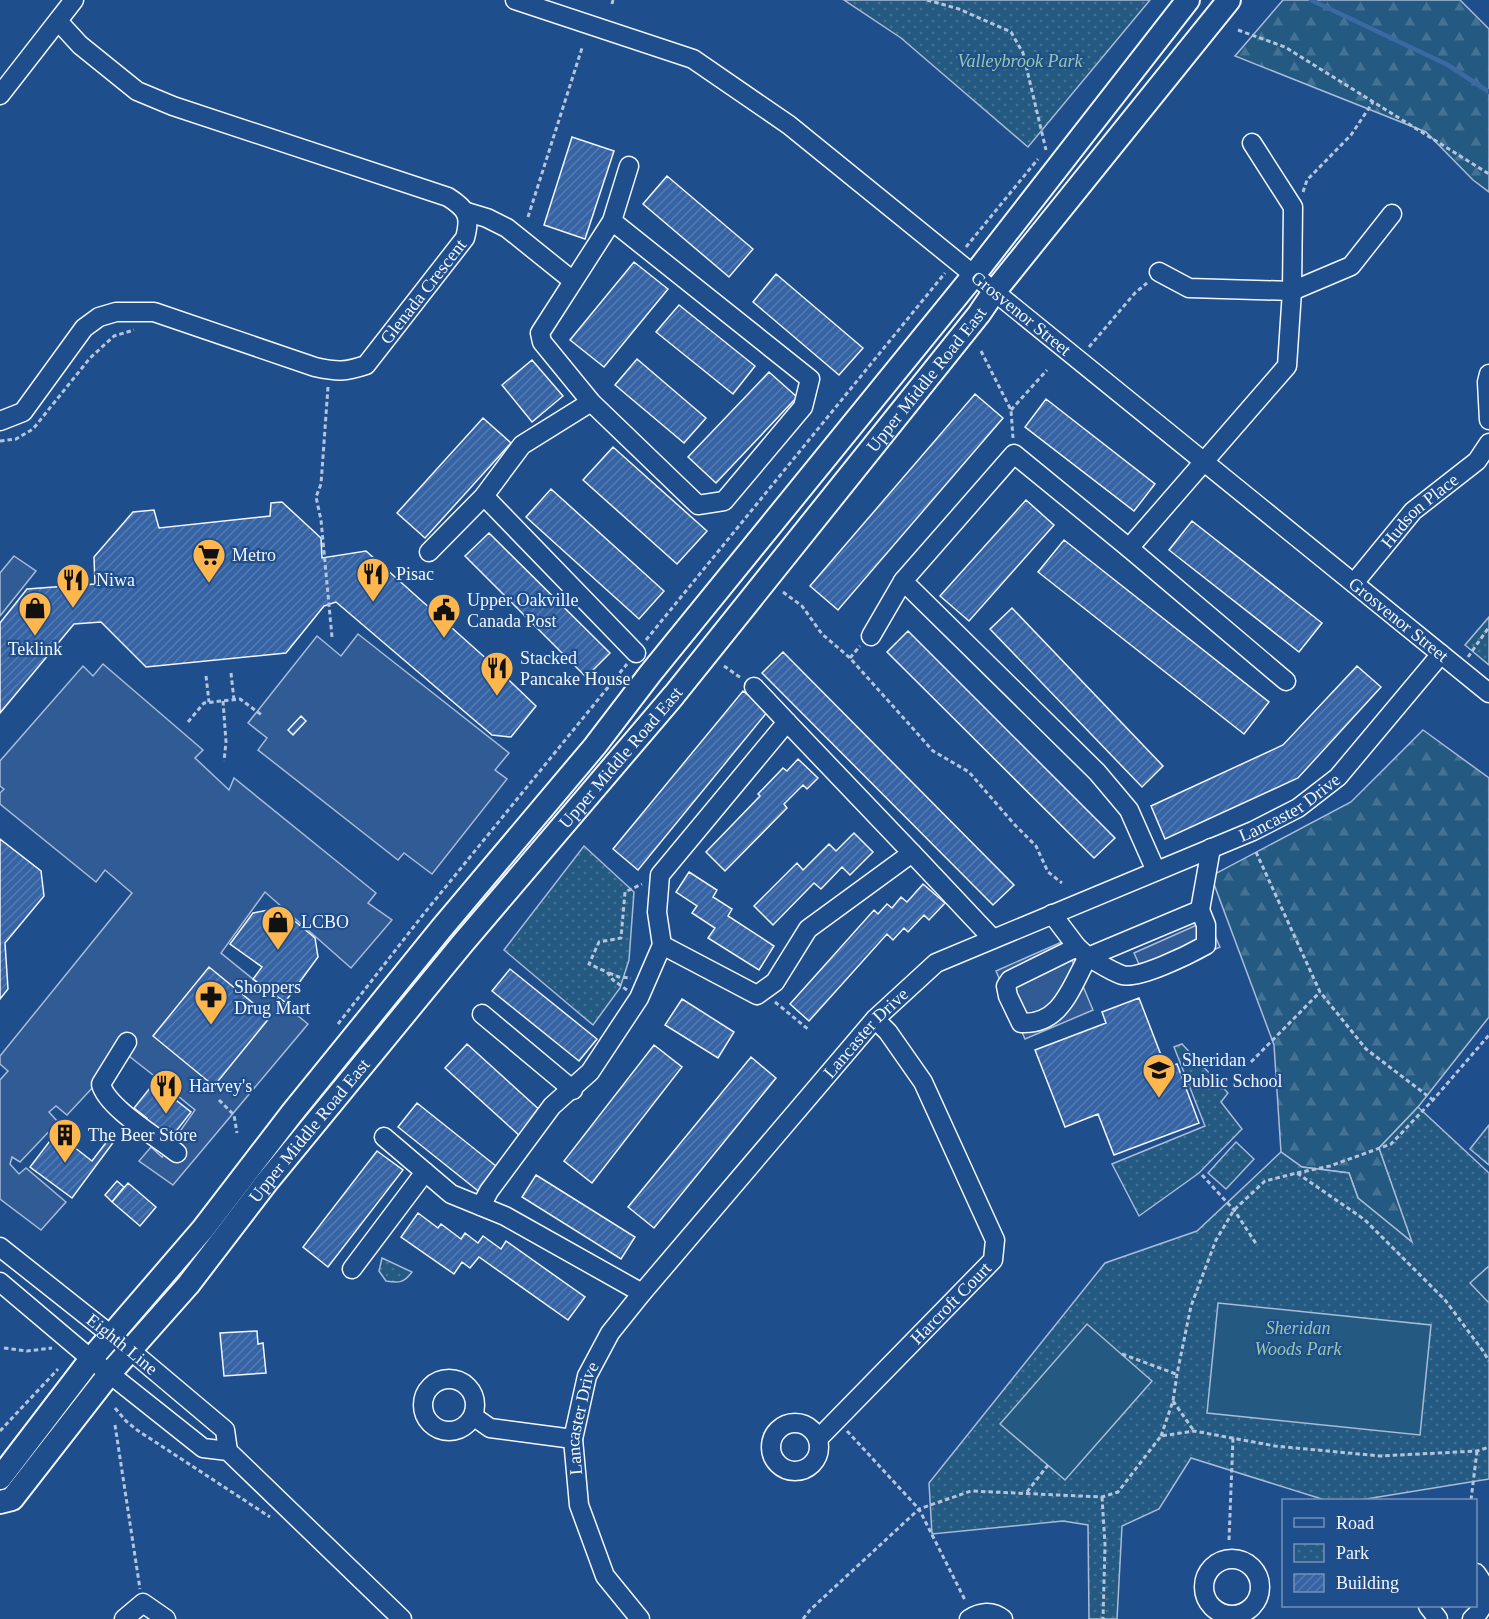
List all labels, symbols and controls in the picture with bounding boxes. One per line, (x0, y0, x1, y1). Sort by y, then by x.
park label: Valleybrook Park (958, 51, 1083, 71)
street label: Glenada Crescent (376, 235, 470, 348)
street label: Grosvenor Street (967, 267, 1075, 360)
street label: Upper Middle Road East (862, 304, 990, 456)
street label: Hudson Place (1377, 469, 1462, 552)
supermarket icon: Metro (191, 537, 227, 584)
place label: Metro (232, 545, 276, 565)
restaurant icon: Pisac (355, 556, 391, 603)
restaurant icon: Niwa (55, 562, 91, 609)
place label: Pisac (396, 564, 434, 584)
place label: Niwa (96, 570, 135, 590)
street label: Grosvenor Street (1345, 573, 1452, 666)
shop icon: Teklink (17, 590, 53, 637)
place label: Upper Oakville Canada Post (467, 590, 578, 631)
public building icon: Upper Oakville Canada Post (426, 592, 462, 639)
place label: Teklink (8, 639, 62, 659)
place label: Stacked Pancake House (520, 648, 630, 689)
restaurant icon: Stacked Pancake House (479, 650, 515, 697)
street label: Upper Middle Road East (555, 683, 687, 832)
street label: Lancaster Drive (1236, 769, 1344, 846)
shop icon: LCBO (260, 904, 296, 951)
place label: LCBO (301, 912, 349, 932)
place label: Shoppers Drug Mart (234, 977, 310, 1018)
pharmacy icon: Shoppers Drug Mart (193, 979, 229, 1026)
street label: Lancaster Drive (819, 984, 912, 1082)
place label: Sheridan Public School (1182, 1050, 1283, 1091)
school or university icon: Sheridan Public School (1141, 1052, 1177, 1099)
street label: Upper Middle Road East (245, 1055, 374, 1206)
restaurant icon: Harvey's (148, 1068, 184, 1115)
place label: Harvey's (189, 1076, 252, 1096)
building icon: The Beer Store (47, 1117, 83, 1164)
place label: The Beer Store (88, 1125, 197, 1145)
street label: Harcroft Court (906, 1258, 995, 1348)
street label: Eighth Line (83, 1309, 162, 1379)
park label: Sheridan Woods Park (1255, 1318, 1342, 1359)
street label: Lancaster Drive (563, 1358, 603, 1476)
legend (1282, 1499, 1477, 1607)
text: Road (1336, 1513, 1374, 1533)
text: Park (1336, 1543, 1369, 1563)
text: Building (1336, 1573, 1399, 1593)

